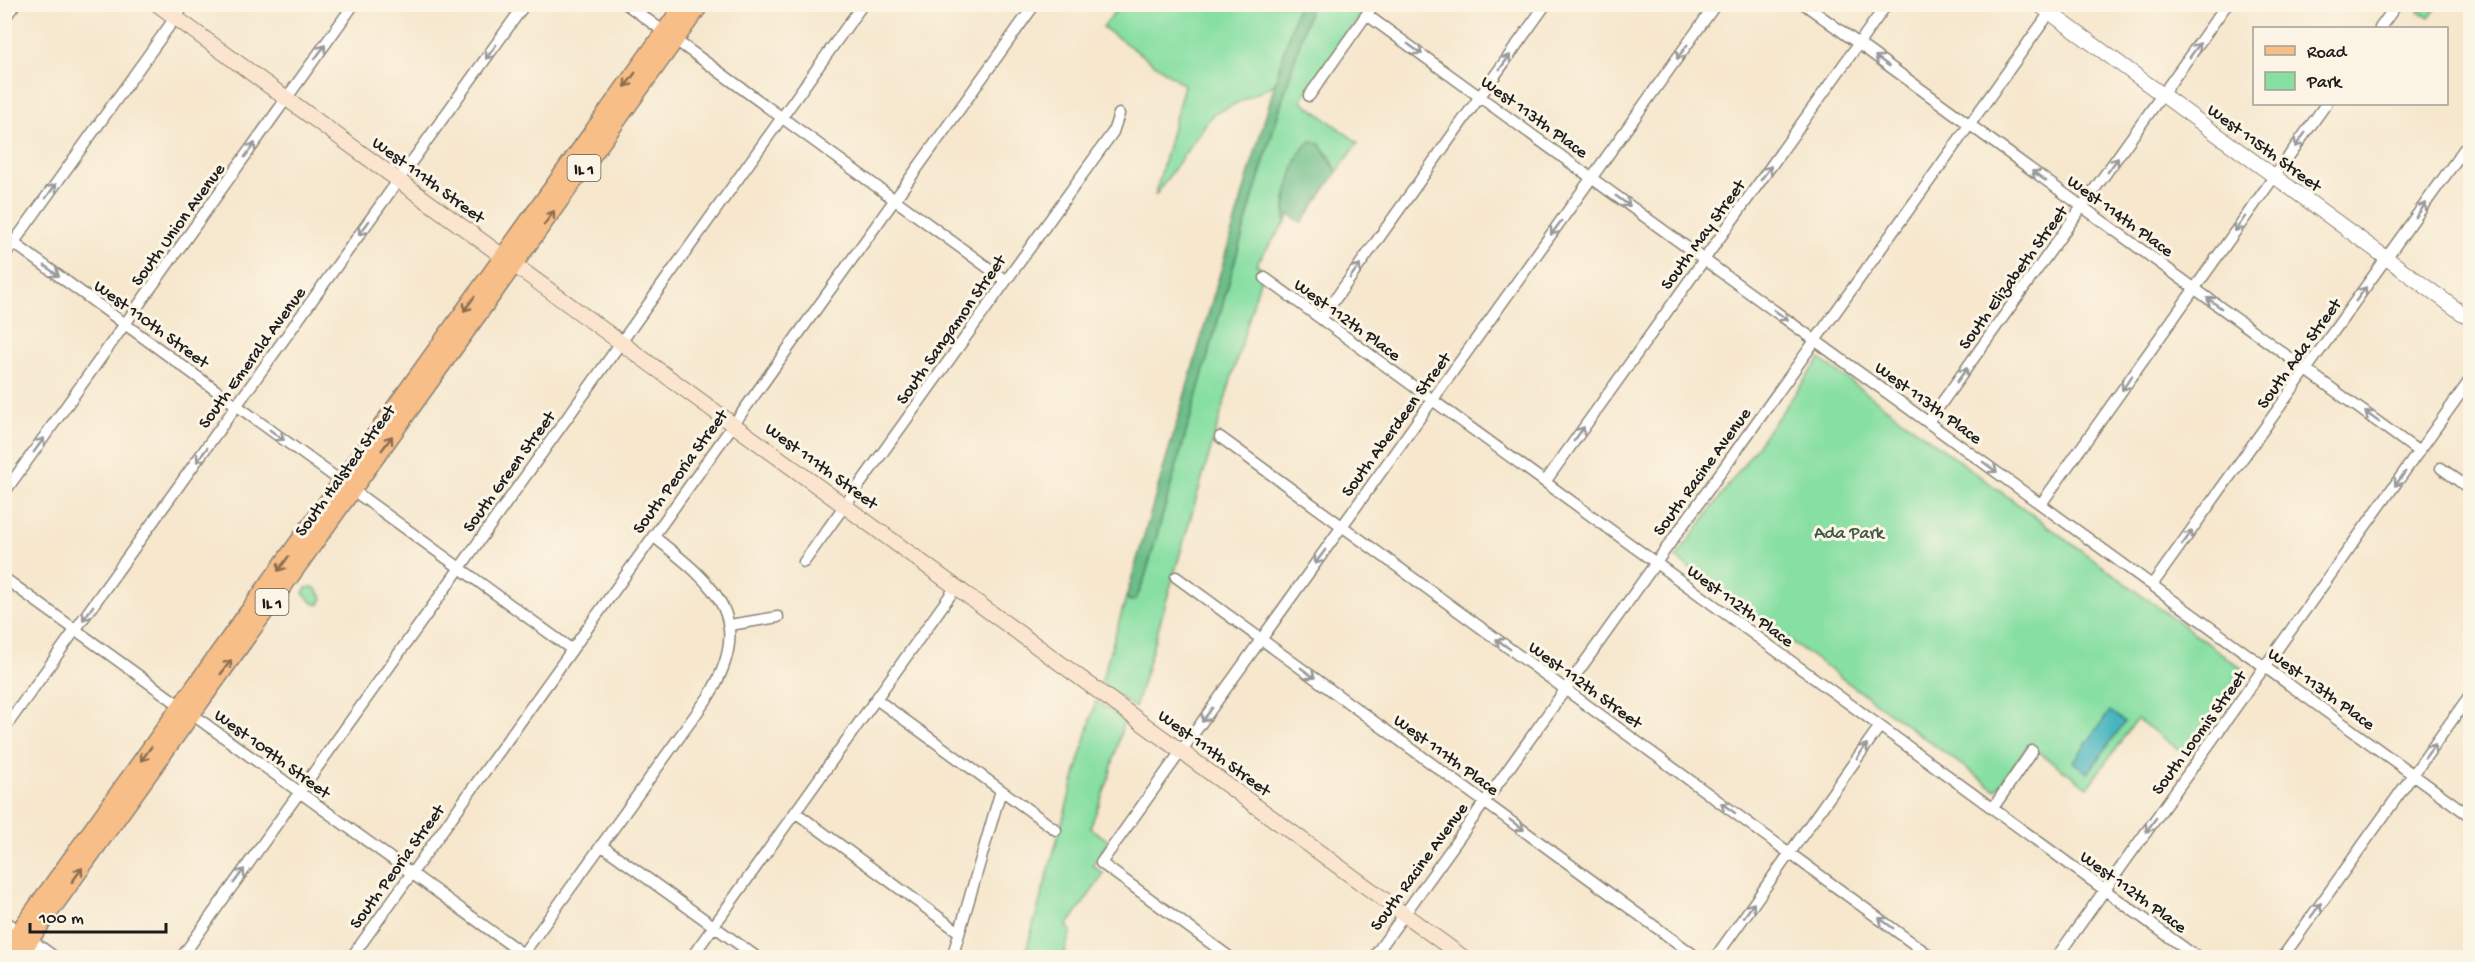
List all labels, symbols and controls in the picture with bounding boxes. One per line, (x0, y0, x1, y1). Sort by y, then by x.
legend (2253, 27, 2448, 105)
one-way arrow (2189, 42, 2201, 58)
one-way arrow (1406, 43, 1422, 55)
one-way arrow (1676, 43, 1688, 60)
text: Road (2307, 43, 2348, 64)
one-way arrow (314, 44, 327, 60)
one-way arrow (484, 44, 497, 60)
one-way arrow (1499, 54, 1511, 70)
one-way arrow (1874, 55, 1890, 67)
one-way arrow (624, 71, 636, 87)
street label: West 113th Place (1476, 72, 1592, 164)
text: Park (2306, 73, 2343, 94)
street label: West 115th Street (2202, 101, 2326, 198)
one-way arrow (2294, 131, 2306, 147)
street label: West 111th Street (367, 133, 489, 230)
one-way arrow (244, 142, 256, 159)
road number: IL 1 (568, 155, 600, 181)
one-way arrow (2106, 157, 2119, 173)
street label: South Union Avenue (127, 159, 231, 291)
one-way arrow (1760, 166, 1772, 182)
one-way arrow (2032, 170, 2048, 182)
street label: West 114th Place (2062, 171, 2177, 263)
street label: South May Street (1657, 175, 1752, 295)
one-way arrow (45, 184, 57, 200)
one-way arrow (1615, 194, 1631, 207)
street label: South Elizabeth Street (1955, 201, 2074, 354)
one-way arrow (2414, 203, 2427, 219)
one-way arrow (543, 210, 555, 226)
one-way arrow (2234, 215, 2246, 232)
one-way arrow (1550, 219, 1563, 235)
one-way arrow (358, 220, 371, 236)
street label: South Sangamon Street (893, 250, 1012, 409)
one-way arrow (43, 264, 59, 277)
one-way arrow (1349, 264, 1361, 280)
street label: West 112th Place (1289, 275, 1405, 367)
street label: West 110th Street (89, 276, 213, 375)
street label: South Emerald Avenue (195, 283, 312, 433)
one-way arrow (2355, 286, 2367, 302)
street label: South Ada Street (2253, 294, 2348, 414)
one-way arrow (463, 296, 475, 312)
one-way arrow (2207, 297, 2223, 309)
one-way arrow (1773, 309, 1789, 321)
street label: South Aberdeen Street (1338, 348, 1457, 502)
street label: West 113th Place (1870, 358, 1986, 450)
one-way arrow (1956, 367, 1968, 383)
one-way arrow (2121, 374, 2133, 390)
street label: South Halsted Street (291, 400, 402, 541)
street label: South Racine Avenue (1650, 404, 1757, 541)
street label: South Peoria Street (629, 405, 734, 539)
street label: South Green Street (459, 406, 562, 537)
one-way arrow (2364, 411, 2380, 423)
street label: West 111th Street (760, 419, 882, 516)
one-way arrow (1573, 427, 1585, 443)
one-way arrow (269, 429, 285, 441)
one-way arrow (381, 435, 393, 451)
one-way arrow (32, 437, 45, 453)
one-way arrow (196, 446, 208, 462)
one-way arrow (1981, 461, 1997, 473)
one-way arrow (2394, 470, 2406, 486)
park label: Ada Park (1814, 524, 1886, 545)
one-way arrow (2180, 530, 2193, 546)
one-way arrow (1314, 548, 1326, 564)
one-way arrow (277, 555, 289, 571)
street label: West 112th Place (1682, 561, 1798, 653)
road number: IL 1 (256, 589, 288, 615)
one-way arrow (82, 605, 94, 621)
one-way arrow (1495, 638, 1511, 650)
street label: West 112th Street (1524, 638, 1647, 735)
street label: West 113th Place (2263, 644, 2379, 736)
one-way arrow (220, 660, 232, 676)
street label: South Loomis Street (2148, 666, 2253, 800)
one-way arrow (1300, 667, 1316, 680)
street label: West 109th Street (209, 706, 335, 805)
street label: West 111th Street (1153, 706, 1275, 803)
one-way arrow (1200, 707, 1213, 723)
street label: West 111th Place (1389, 711, 1503, 802)
one-way arrow (1856, 744, 1868, 760)
one-way arrow (2424, 744, 2436, 760)
one-way arrow (140, 746, 152, 762)
street label: South Racine Avenue (1367, 799, 1474, 936)
street label: South Peoria Street (346, 800, 451, 934)
one-way arrow (1721, 802, 1737, 814)
one-way arrow (2145, 817, 2158, 833)
one-way arrow (1508, 819, 1524, 832)
street label: West 112th Place (2075, 847, 2191, 939)
one-way arrow (71, 867, 83, 883)
one-way arrow (233, 868, 245, 884)
scale bar (30, 896, 166, 934)
one-way arrow (1743, 902, 1755, 918)
one-way arrow (2310, 902, 2323, 918)
text: 100 m (38, 909, 84, 930)
one-way arrow (1878, 917, 1894, 929)

